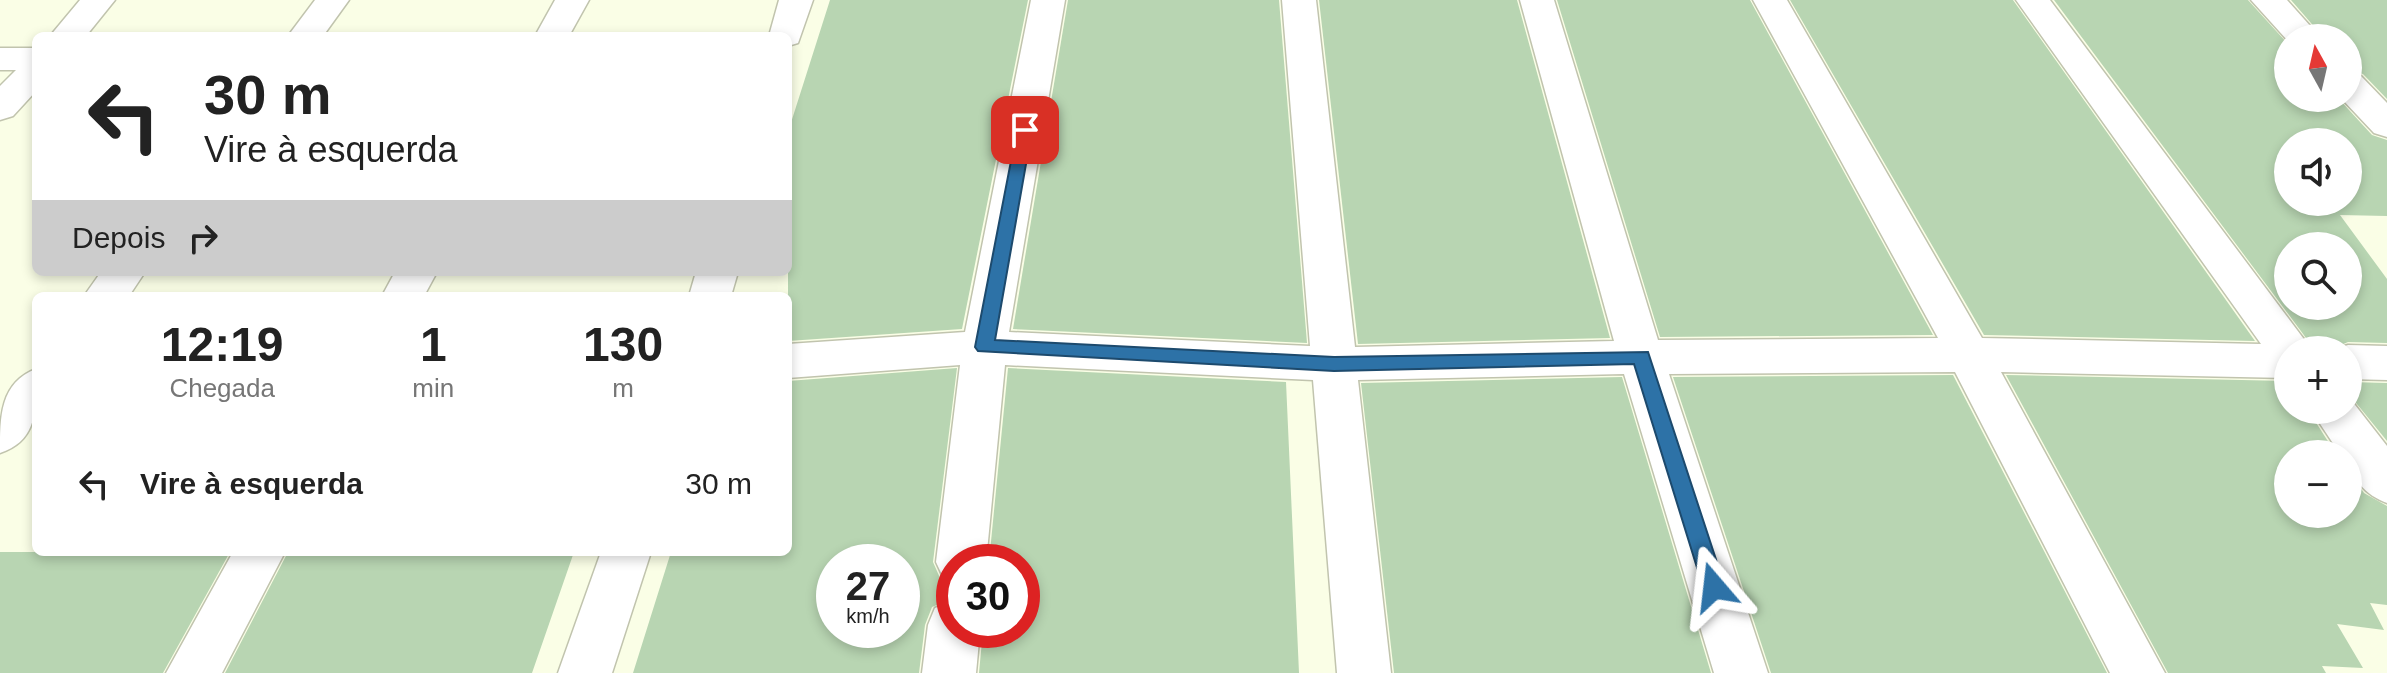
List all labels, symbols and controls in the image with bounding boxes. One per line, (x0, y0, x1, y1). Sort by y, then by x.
north arrow (2274, 24, 2362, 112)
map controls (2274, 24, 2362, 528)
text: 30 m (204, 63, 332, 126)
icon: left (72, 64, 176, 168)
pin (991, 96, 1059, 164)
icon: arrive (1003, 108, 1047, 152)
button: sound (2274, 128, 2362, 216)
text: Vire à esquerda (204, 129, 458, 170)
icon: right (181, 216, 225, 260)
text: Depois (72, 221, 165, 254)
button: search (2274, 232, 2362, 320)
text: 12:19 (161, 318, 284, 371)
text: 1 (420, 318, 447, 371)
text: 130 (583, 318, 663, 371)
button: + (2274, 336, 2362, 424)
text: Chegada (169, 373, 275, 403)
text: min (412, 373, 454, 403)
text: m (612, 373, 634, 403)
button: − (2274, 440, 2362, 528)
icon: left (72, 462, 116, 506)
text: Vire à esquerda (140, 467, 363, 500)
text: 30 m (685, 467, 752, 500)
speed limit sign: 30 (936, 544, 1040, 648)
position arrow (1672, 545, 1756, 629)
text: 27 (846, 564, 890, 608)
text: km/h (846, 605, 890, 627)

